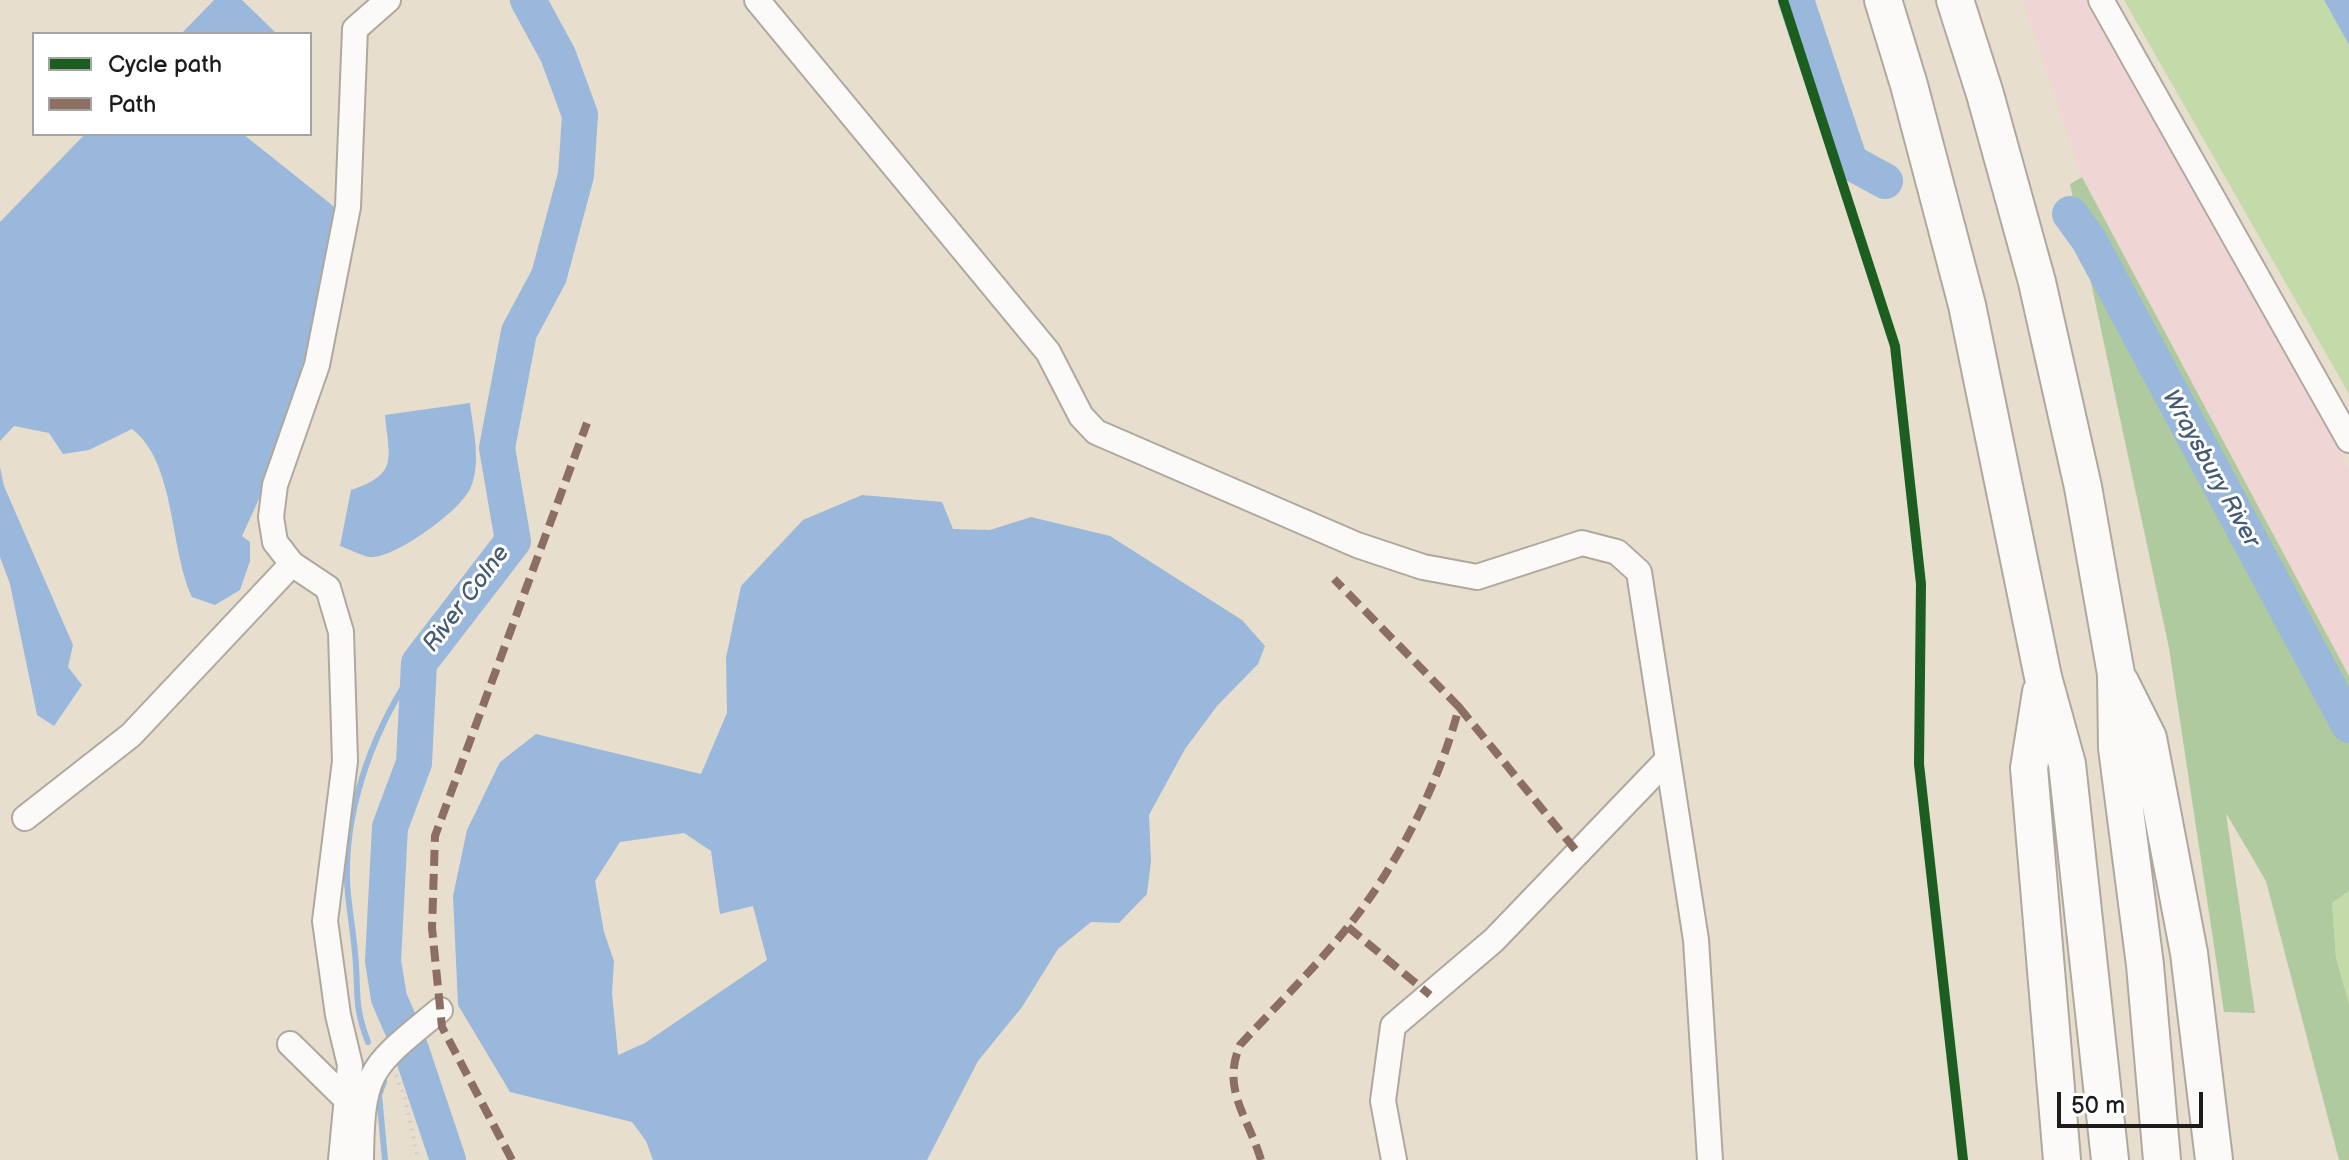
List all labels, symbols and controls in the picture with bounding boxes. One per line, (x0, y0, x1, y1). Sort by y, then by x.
legend (32, 32, 312, 136)
text: Cycle path (108, 50, 222, 79)
text: Path (108, 90, 156, 119)
water label: Wraysbury River (2155, 385, 2265, 553)
water label: River Colne (418, 540, 516, 658)
scale bar (2061, 1076, 2207, 1126)
text: 50 m (2071, 1091, 2125, 1120)

